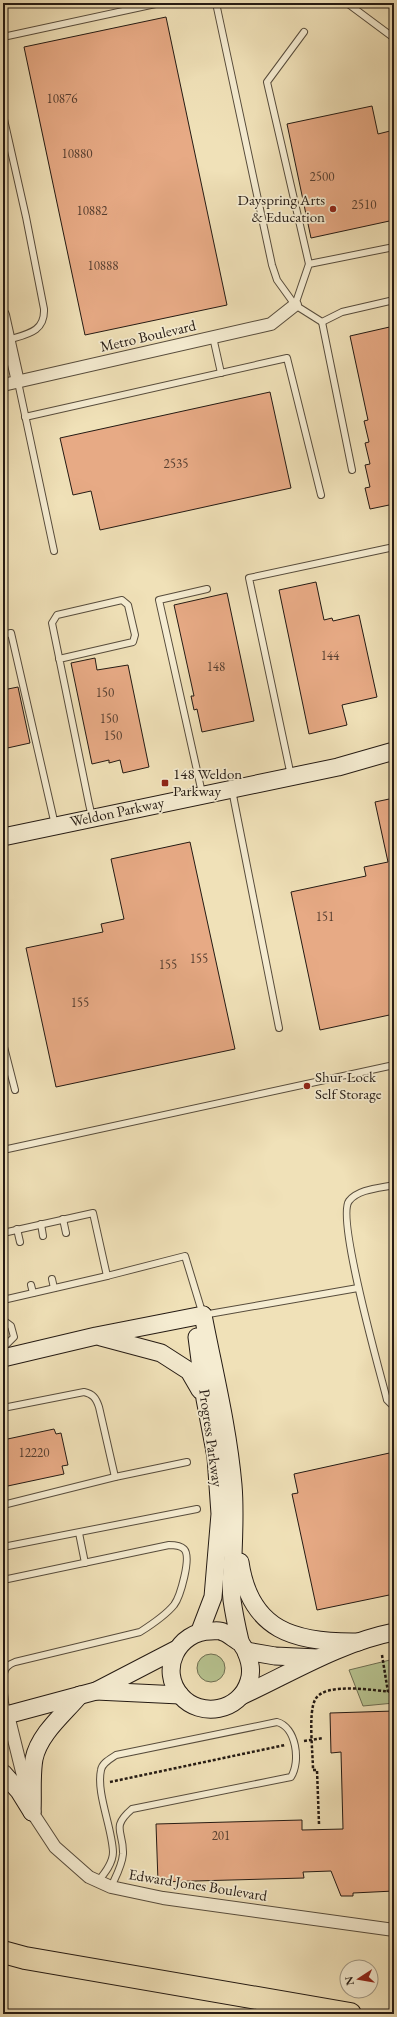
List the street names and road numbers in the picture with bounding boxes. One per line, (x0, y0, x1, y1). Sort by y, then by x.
street label: Metro Boulevard (98, 315, 198, 356)
street label: Weldon Parkway (68, 792, 166, 831)
street label: Progress Parkway (195, 1388, 228, 1489)
street label: Edward Jones Boulevard (127, 1864, 269, 1905)

